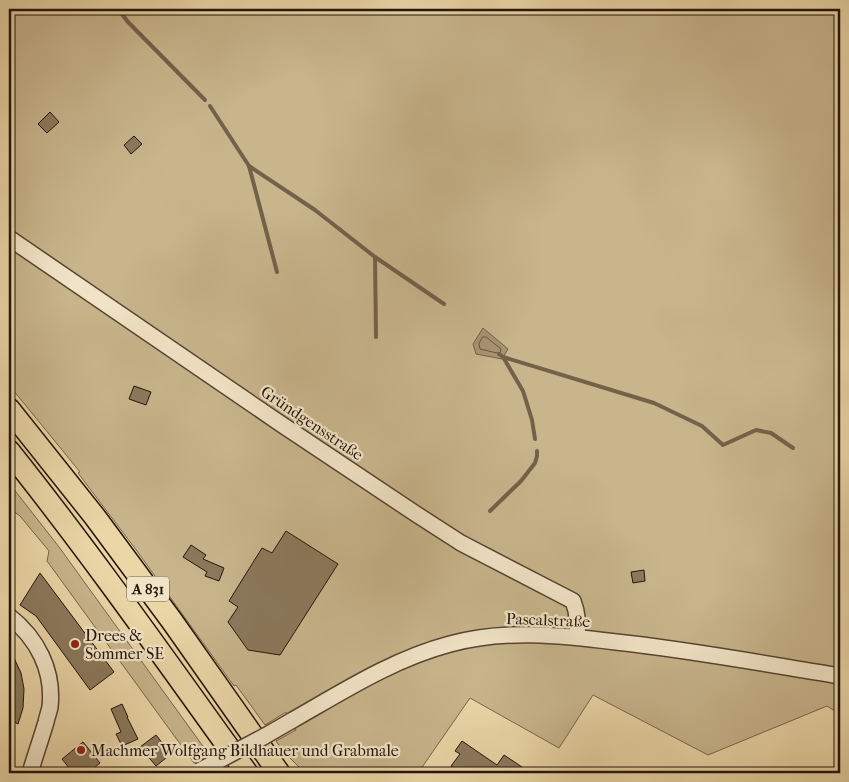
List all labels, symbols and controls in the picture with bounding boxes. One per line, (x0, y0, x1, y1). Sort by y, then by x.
street label: Gründgensstraße (257, 382, 367, 464)
road number: A 831 (127, 576, 169, 602)
street label: Pascalstraße (506, 609, 590, 631)
place label: Drees & Sommer SE (85, 626, 164, 663)
marker: Drees & Sommer SE (69, 638, 81, 650)
place label: Machmer Wolfgang Bildhauer und Grabmale (91, 741, 399, 760)
marker: Machmer Wolfgang Bildhauer und Grabmale (75, 744, 87, 756)

